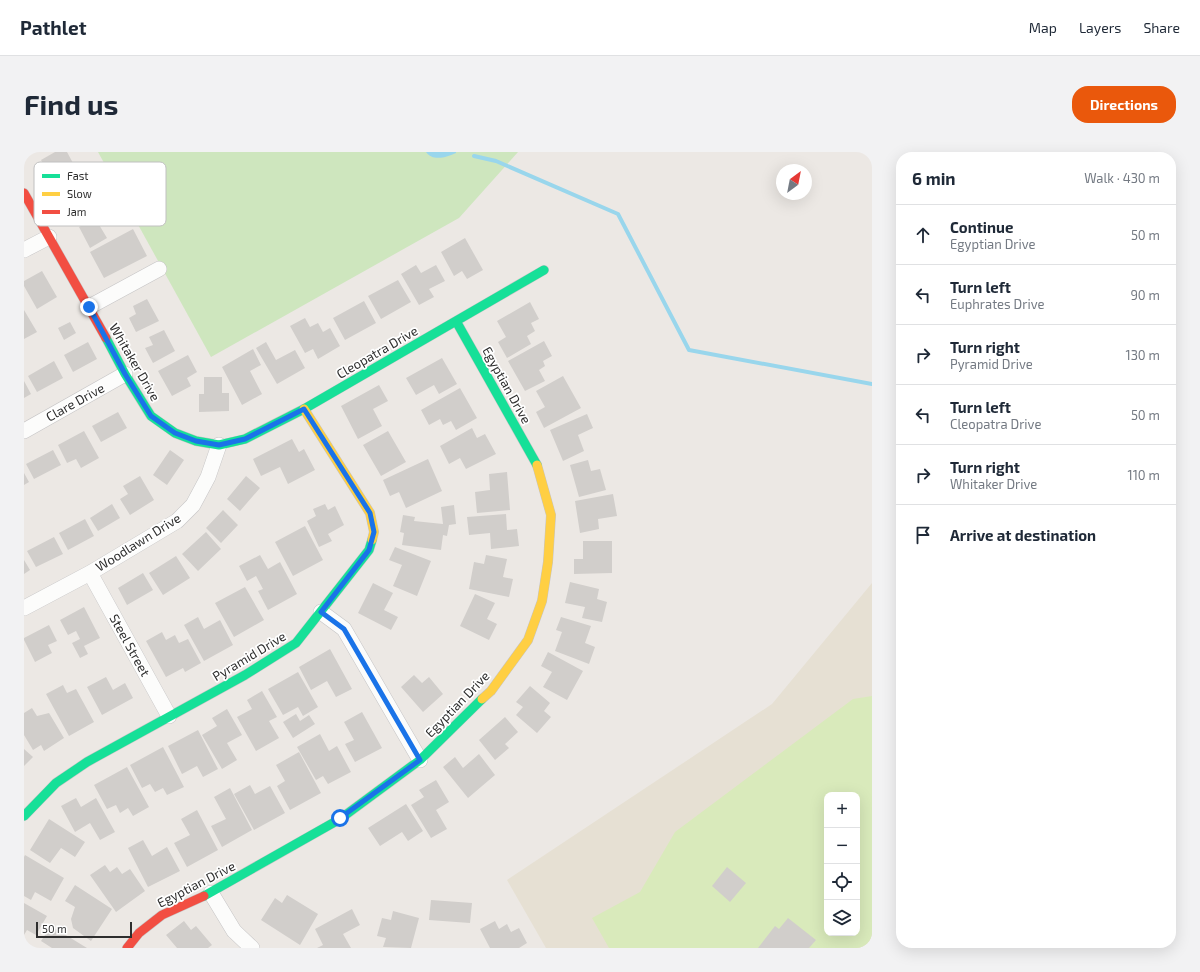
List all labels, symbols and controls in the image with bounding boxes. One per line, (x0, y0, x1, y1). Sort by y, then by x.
text: Pathlet (20, 16, 86, 39)
text: Map (1029, 19, 1057, 36)
text: Layers (1079, 19, 1121, 36)
text: Share (1143, 19, 1180, 36)
button: Directions (1072, 86, 1176, 123)
text: Find us (24, 87, 118, 121)
legend (34, 162, 166, 226)
north arrow (776, 164, 812, 200)
text: 6 min (912, 168, 956, 188)
text: Fast (67, 169, 89, 182)
text: Walk · 430 m (1084, 170, 1160, 186)
text: Slow (67, 187, 92, 200)
text: Jam (67, 205, 86, 218)
text: Continue (950, 218, 1013, 236)
icon: ahead (912, 224, 934, 246)
text: 50 m (1131, 227, 1160, 243)
text: Egyptian Drive (950, 236, 1036, 252)
text: Turn left (950, 278, 1011, 296)
icon: left (912, 284, 934, 306)
text: 90 m (1130, 287, 1160, 303)
text: Euphrates Drive (950, 296, 1044, 312)
route end (80, 298, 98, 316)
street label: Whitaker Drive (106, 320, 164, 404)
street label: Cleopatra Drive (333, 322, 421, 382)
text: Turn right (950, 338, 1020, 356)
street label: Egyptian Drive (479, 344, 535, 426)
icon: right (912, 344, 934, 366)
text: 130 m (1125, 347, 1160, 363)
text: Pyramid Drive (950, 356, 1033, 372)
street label: Clare Drive (43, 379, 107, 425)
text: Turn left (950, 398, 1011, 416)
icon: left (912, 404, 934, 426)
text: 50 m (1131, 407, 1160, 423)
text: Cleopatra Drive (950, 416, 1041, 432)
text: Turn right (950, 458, 1020, 476)
icon: right (912, 464, 934, 486)
text: 110 m (1128, 467, 1160, 483)
text: Whitaker Drive (950, 476, 1037, 492)
street label: Woodlawn Drive (92, 509, 184, 575)
icon: arrive (912, 524, 934, 546)
text: Arrive at destination (950, 526, 1096, 544)
street label: Steel Street (106, 611, 154, 679)
street label: Pyramid Drive (209, 628, 289, 684)
street label: Egyptian Drive (422, 668, 492, 740)
map controls (824, 792, 860, 936)
button: + (824, 792, 860, 828)
route start (331, 809, 349, 827)
button: − (824, 828, 860, 864)
street label: Egyptian Drive (154, 857, 238, 911)
button: locate (824, 864, 860, 900)
button: layers (824, 900, 860, 936)
scale bar (36, 920, 132, 939)
text: 50 m (42, 922, 67, 935)

